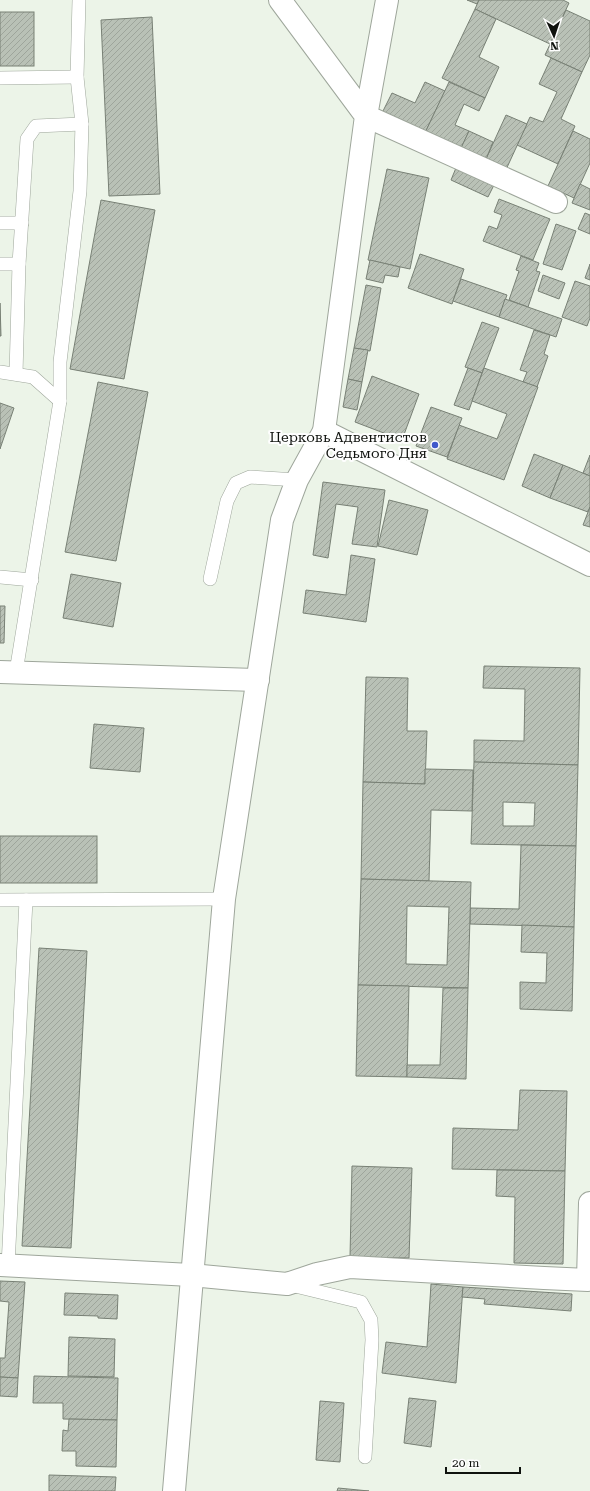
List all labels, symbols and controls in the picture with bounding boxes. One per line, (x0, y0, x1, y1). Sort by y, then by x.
north arrow (534, 16, 574, 56)
text: N (549, 39, 559, 52)
place label: Церковь Адвентистов Седьмого Дня (270, 429, 427, 461)
marker: Церковь Адвентистов Седьмого Дня (430, 440, 440, 450)
scale bar (446, 1449, 520, 1475)
text: 20 m (452, 1456, 479, 1470)

